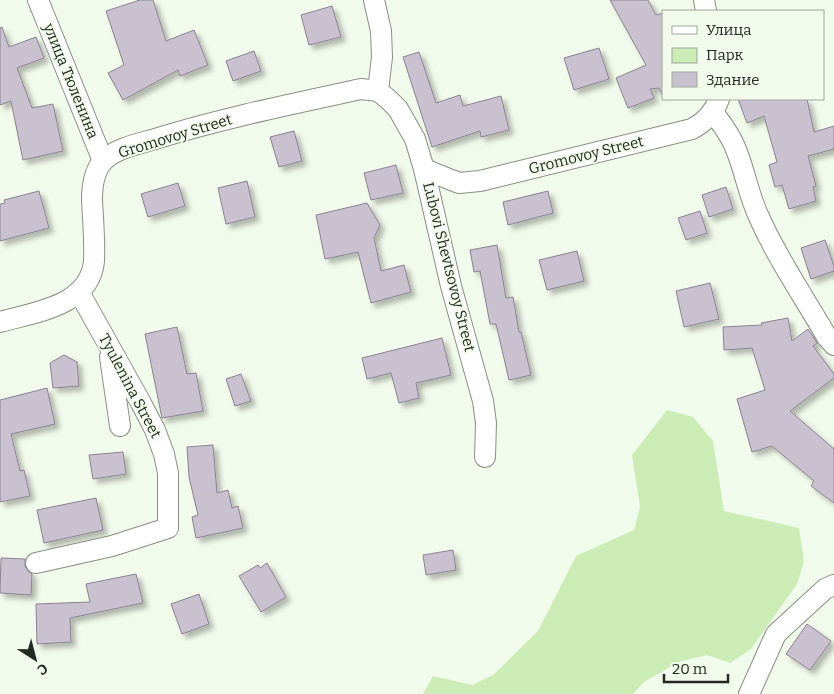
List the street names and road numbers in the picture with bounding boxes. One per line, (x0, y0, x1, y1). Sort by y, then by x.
street label: улица Тюленина (39, 20, 102, 141)
street label: Gromovoy Street (116, 110, 235, 162)
street label: Gromovoy Street (527, 132, 646, 178)
street label: Lubovi Shevtsovoy Street (419, 180, 479, 354)
street label: Tyulenina Street (95, 331, 165, 442)

